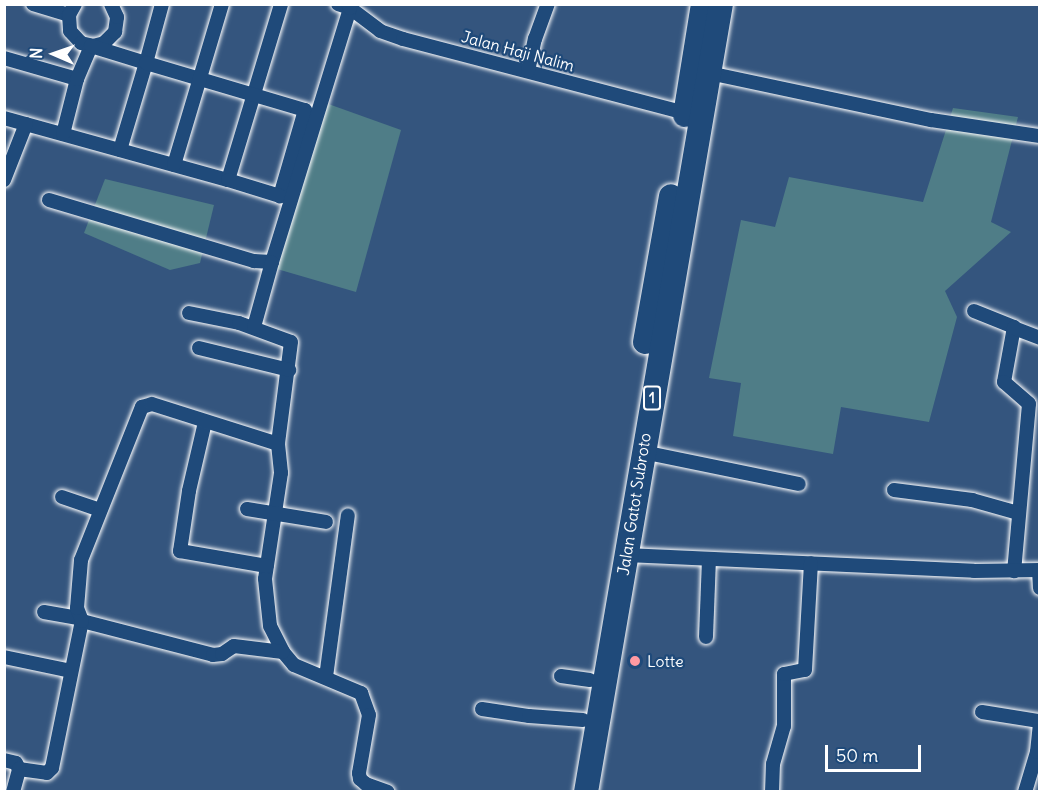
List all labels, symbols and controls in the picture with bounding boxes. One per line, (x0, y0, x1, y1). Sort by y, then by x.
north arrow (24, 24, 84, 84)
street label: Jalan Haji Nalim (460, 27, 576, 75)
text: N (26, 47, 46, 59)
road number: 1 (643, 386, 661, 410)
street label: Jalan Gatot Subroto (613, 431, 655, 577)
place label: Lotte (647, 651, 684, 671)
marker: Lotte (628, 654, 642, 668)
scale bar (828, 733, 924, 771)
text: 50 m (836, 744, 878, 767)

